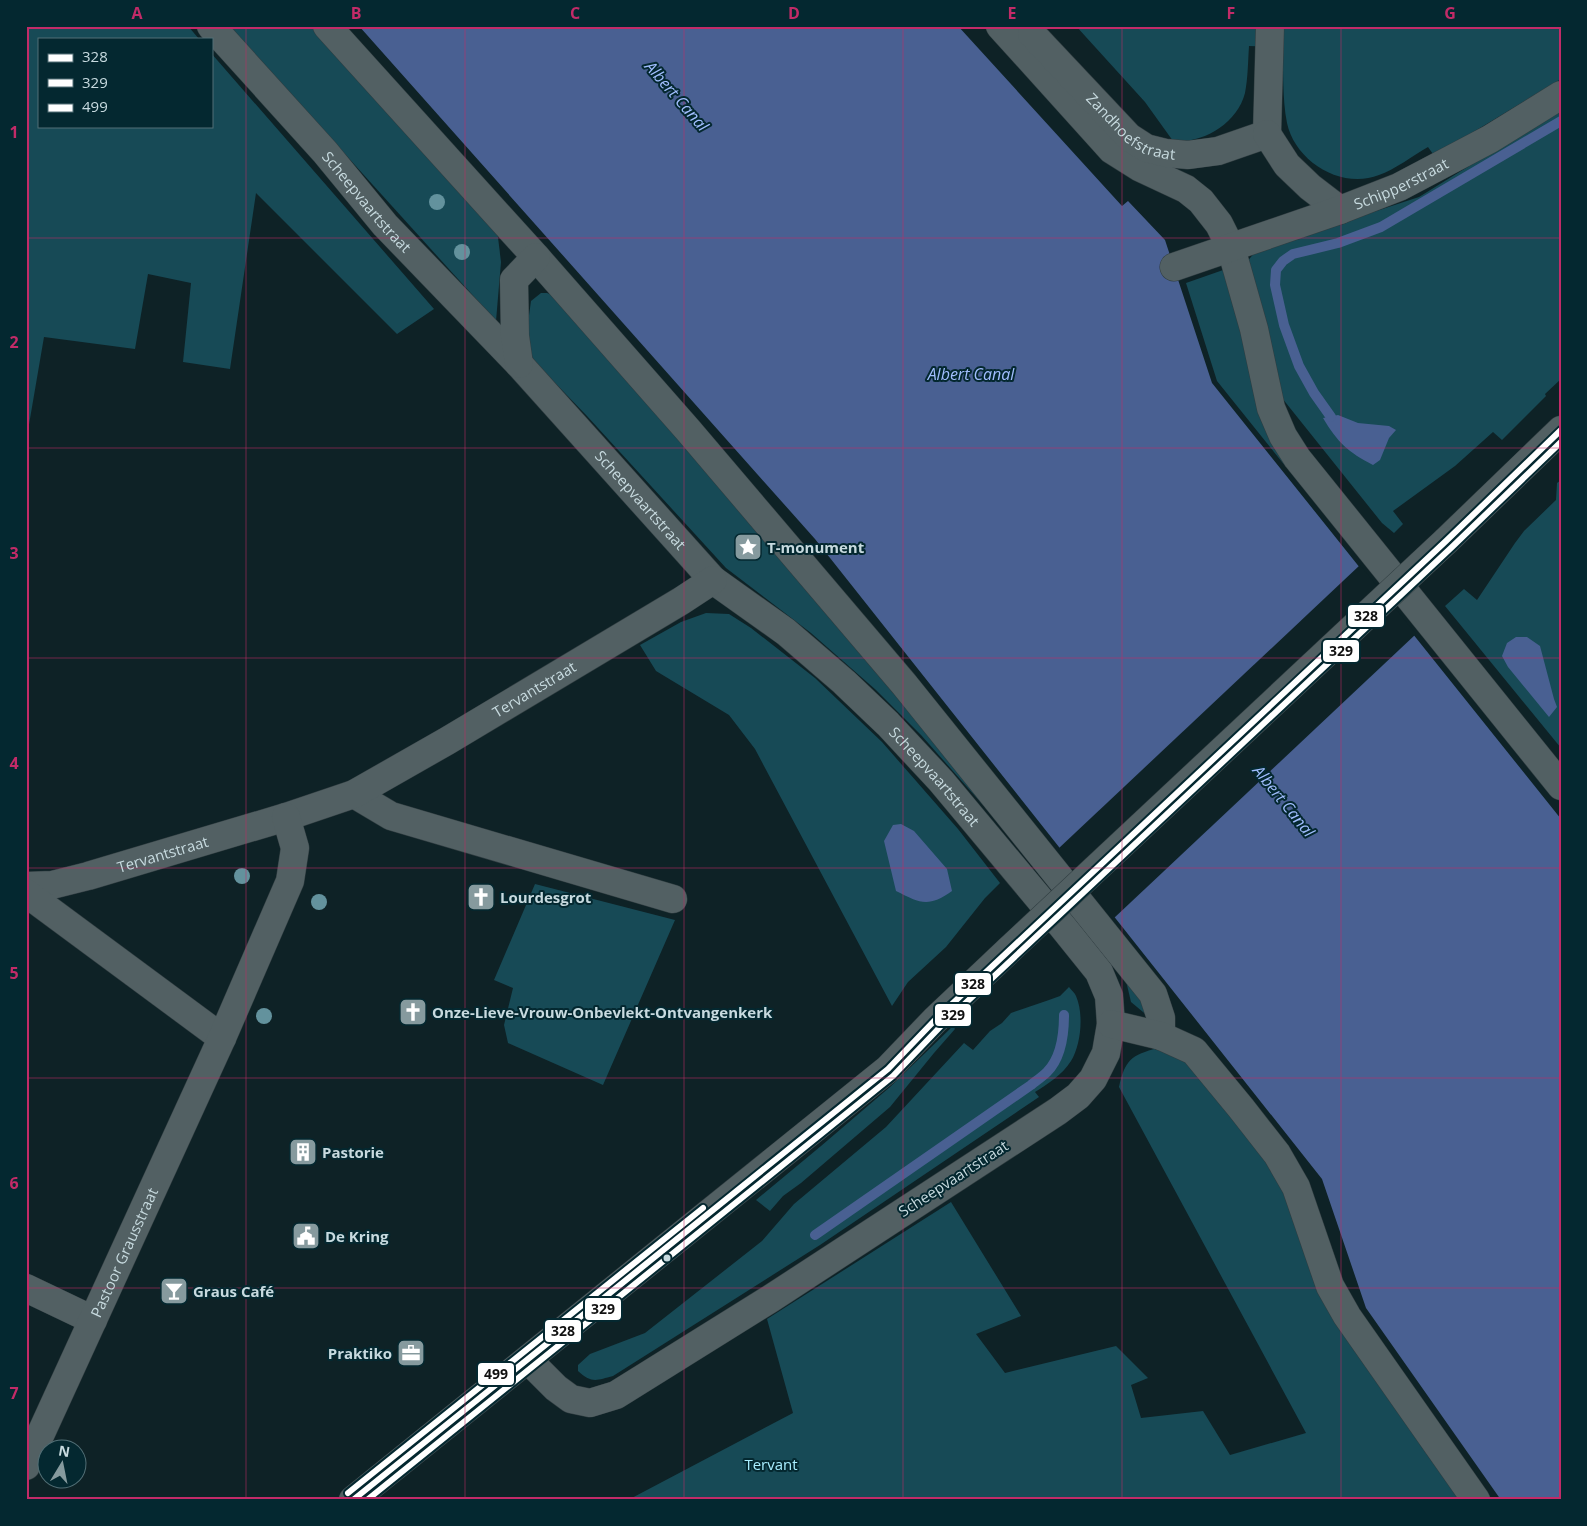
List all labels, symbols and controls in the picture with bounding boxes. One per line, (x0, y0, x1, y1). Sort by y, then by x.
text: A (131, 2, 143, 24)
text: B (351, 2, 361, 24)
text: C (570, 2, 580, 24)
text: D (788, 2, 800, 24)
text: E (1008, 2, 1017, 24)
text: F (1227, 2, 1235, 24)
text: G (1444, 2, 1456, 24)
legend (38, 38, 212, 128)
text: 328 (82, 46, 108, 66)
water label: Albert Canal (640, 55, 714, 137)
text: 329 (82, 72, 108, 92)
street label: Zandhoefstraat (1082, 88, 1176, 164)
text: 499 (82, 96, 108, 116)
text: 1 (9, 121, 19, 143)
street label: Scheepvaartstraat (318, 147, 416, 257)
street label: Schipperstraat (1351, 153, 1452, 214)
text: 2 (9, 331, 19, 353)
water label: Albert Canal (927, 363, 1015, 385)
street label: Scheepvaartstraat (591, 446, 691, 554)
place icon: T-monument (733, 532, 763, 562)
place label: T-monument (767, 537, 865, 557)
text: 3 (9, 542, 19, 564)
line badge: 328 (1347, 604, 1385, 628)
text: 328 (1354, 606, 1378, 625)
line badge: 329 (1322, 639, 1360, 663)
text: 329 (1329, 641, 1353, 660)
street label: Tervantstraat (489, 656, 579, 722)
street label: Scheepvaartstraat (885, 722, 984, 830)
text: 4 (9, 752, 19, 774)
water label: Albert Canal (1248, 760, 1320, 842)
street label: Tervantstraat (115, 831, 211, 877)
church icon: Lourdesgrot (466, 882, 496, 912)
place label: Lourdesgrot (500, 887, 592, 907)
text: 5 (9, 962, 19, 984)
line badge: 328 (954, 972, 992, 996)
text: 328 (961, 974, 985, 993)
church icon: Onze-Lieve-Vrouw-Onbevlekt-Ontvangenkerk (398, 997, 428, 1027)
place label: Onze-Lieve-Vrouw-Onbevlekt-Ontvangenkerk (432, 1002, 773, 1022)
line badge: 329 (934, 1003, 972, 1027)
text: 329 (941, 1005, 965, 1024)
street label: Scheepvaartstraat (894, 1135, 1012, 1221)
building icon: Pastorie (288, 1137, 318, 1167)
place label: Pastorie (322, 1142, 384, 1162)
text: 6 (9, 1172, 19, 1194)
street label: Pastoor Grausstraat (86, 1184, 162, 1320)
public building icon: De Kring (291, 1221, 321, 1251)
place label: De Kring (325, 1226, 389, 1246)
unlabelled marker (662, 1253, 672, 1263)
bar icon: Graus Café (159, 1276, 189, 1306)
place label: Graus Café (193, 1281, 274, 1301)
line badge: 329 (584, 1297, 622, 1321)
text: 329 (591, 1299, 615, 1318)
line badge: 328 (544, 1319, 582, 1343)
text: 328 (551, 1321, 575, 1340)
office icon: Praktiko (396, 1338, 426, 1368)
place label: Praktiko (328, 1343, 392, 1363)
line badge: 499 (477, 1362, 515, 1386)
text: 499 (484, 1364, 508, 1383)
text: 7 (9, 1382, 19, 1404)
north arrow (38, 1438, 88, 1488)
text: N (57, 1440, 72, 1461)
park label: Tervant (744, 1454, 798, 1474)

